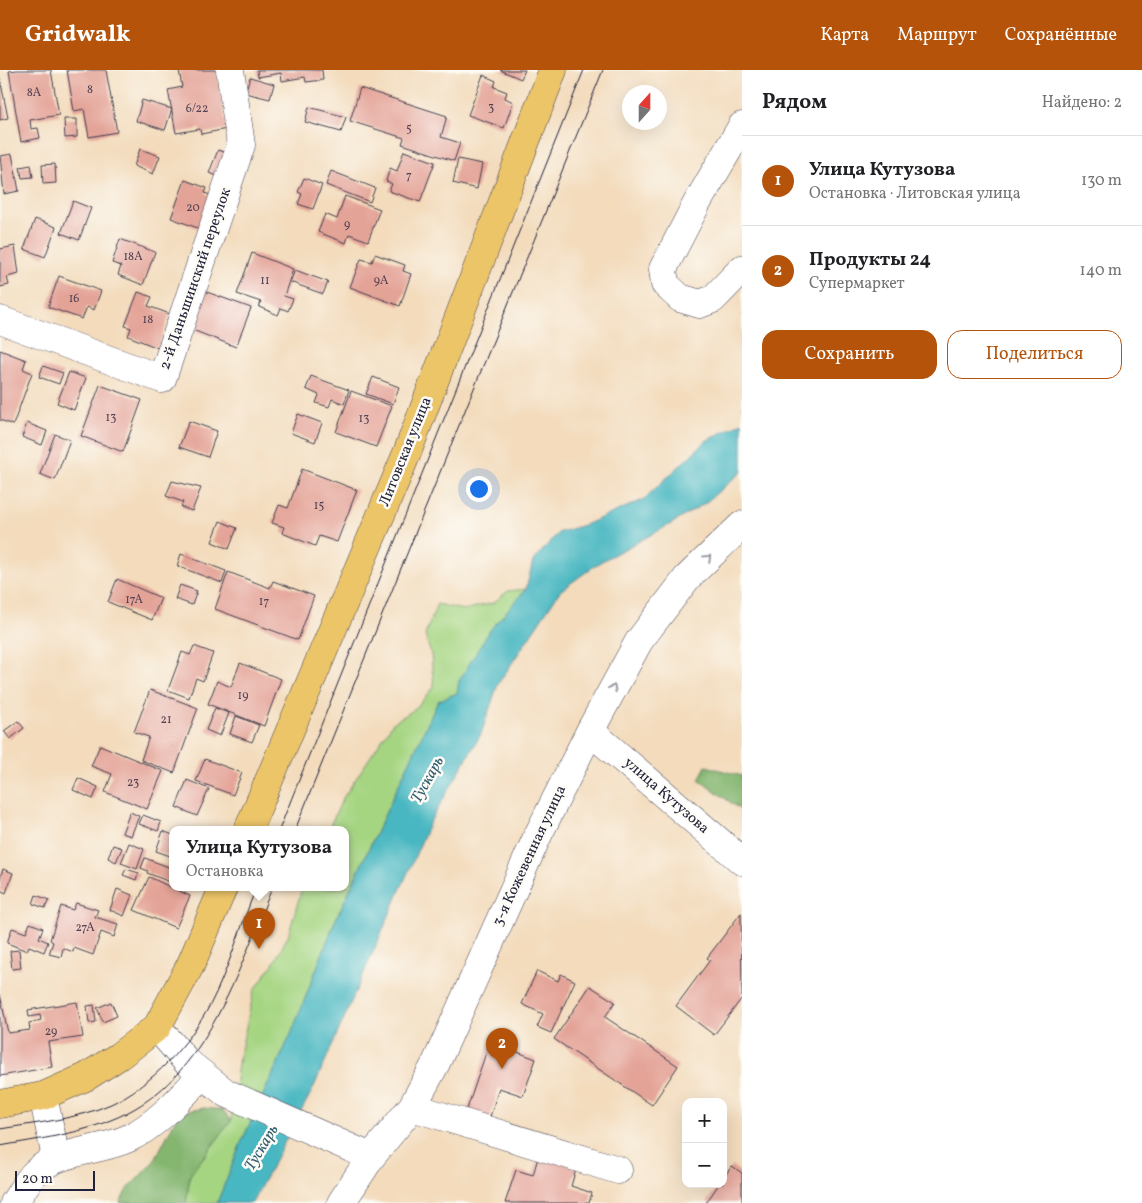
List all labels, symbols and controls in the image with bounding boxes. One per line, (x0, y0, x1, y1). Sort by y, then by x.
text: Gridwalk (25, 18, 131, 52)
text: Карта (820, 23, 869, 48)
text: Маршрут (897, 23, 977, 48)
text: Сохранённые (1005, 23, 1117, 48)
house number: 8 (87, 82, 93, 98)
house number: 8А (27, 85, 42, 101)
north arrow (622, 85, 667, 130)
text: Рядом (762, 88, 827, 117)
text: Найдено: 2 (1042, 92, 1122, 114)
house number: 3 (488, 100, 494, 116)
house number: 6/22 (186, 101, 208, 117)
house number: 5 (406, 121, 412, 137)
text: Улица Кутузова (809, 157, 955, 183)
house number: 7 (406, 168, 412, 184)
text: 1 (775, 170, 781, 192)
text: 130 m (1081, 170, 1122, 192)
text: Остановка · Литовская улица (809, 183, 1021, 205)
street label: 2-й Даньшинский переулок (155, 185, 237, 373)
house number: 20 (186, 200, 200, 216)
house number: 9 (344, 217, 350, 233)
text: Продукты 24 (809, 247, 931, 273)
house number: 18А (123, 249, 143, 265)
text: 2 (774, 260, 782, 282)
text: 140 m (1080, 260, 1122, 282)
house number: 11 (260, 273, 270, 289)
house number: 9А (374, 273, 389, 289)
text: Супермаркет (809, 273, 905, 295)
house number: 16 (69, 291, 79, 307)
house number: 18 (143, 312, 153, 328)
button: Сохранить (762, 330, 937, 379)
button: Поделиться (947, 330, 1122, 379)
street label: Литовская улица (374, 394, 438, 510)
house number: 13 (106, 410, 116, 426)
house number: 13 (359, 411, 369, 427)
your location (466, 476, 492, 502)
house number: 15 (314, 498, 324, 514)
one-way arrow (702, 554, 711, 563)
house number: 17А (125, 592, 143, 608)
house number: 17 (259, 594, 269, 610)
one-way arrow (607, 684, 617, 693)
house number: 19 (238, 688, 248, 704)
house number: 21 (160, 712, 172, 728)
water label: Тускарь (406, 752, 450, 807)
street label: улица Кутузова (619, 753, 713, 839)
house number: 23 (127, 775, 139, 791)
street label: 3-я Кожевенная улица (488, 782, 572, 930)
popup (169, 826, 349, 891)
text: Улица Кутузова (186, 835, 332, 861)
text: Остановка (186, 861, 264, 883)
pin: 1 (243, 908, 275, 949)
house number: 27А (75, 920, 95, 936)
house number: 29 (45, 1024, 57, 1040)
pin: 2 (486, 1028, 518, 1069)
map controls (682, 1098, 727, 1188)
button: + (682, 1098, 727, 1143)
water label: Тускарь (240, 1120, 285, 1175)
button: − (682, 1143, 727, 1188)
scale bar (15, 1168, 95, 1191)
text: 20 m (22, 1170, 53, 1189)

